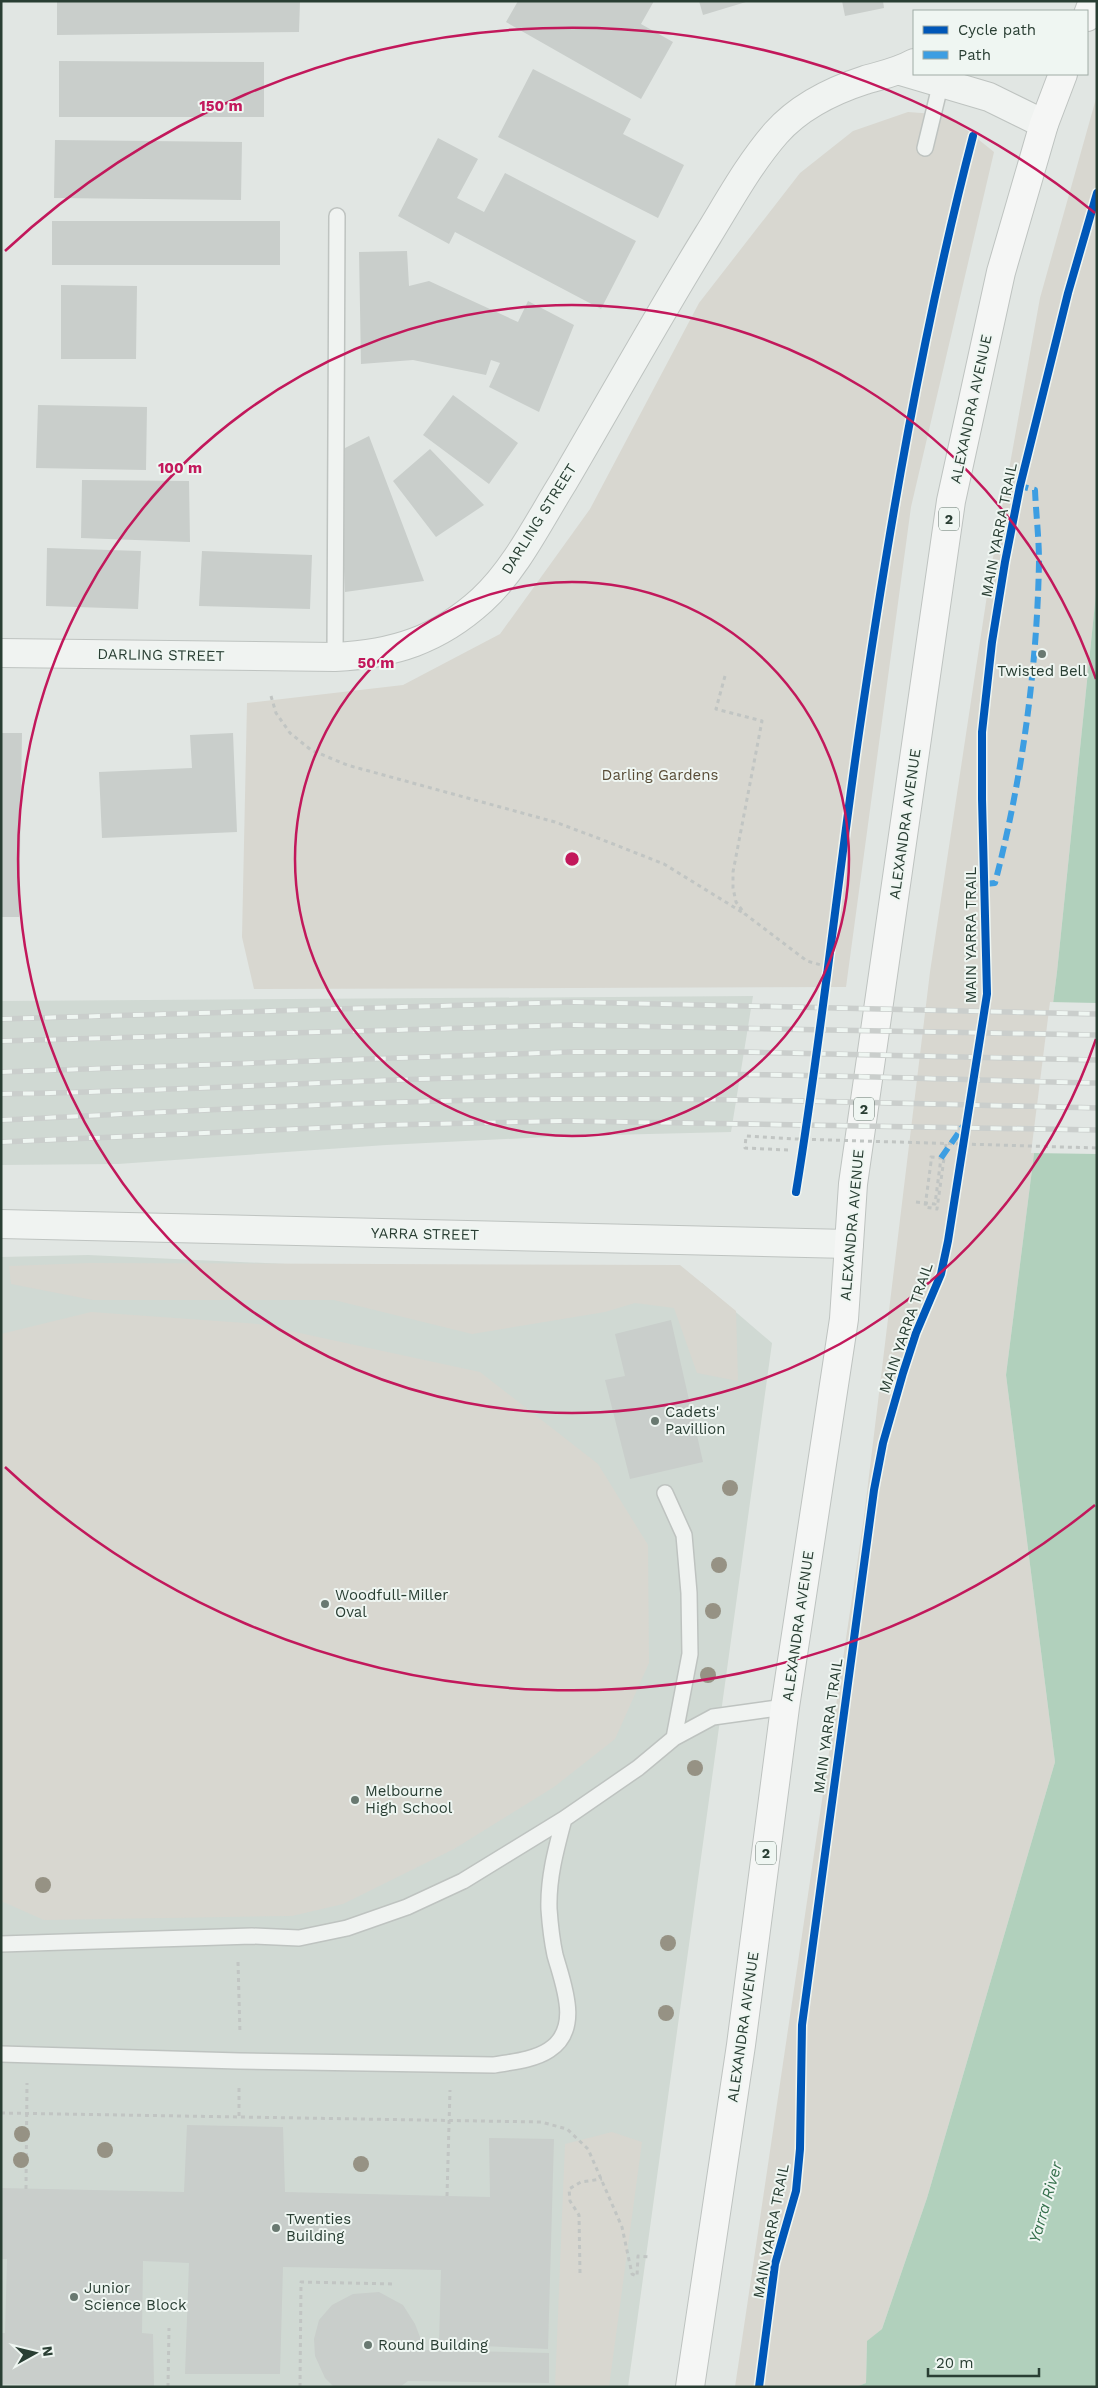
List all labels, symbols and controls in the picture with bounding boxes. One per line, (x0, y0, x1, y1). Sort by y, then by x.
legend (913, 10, 1088, 75)
text: Cycle path (958, 21, 1036, 39)
text: Path (958, 46, 991, 64)
text: 150 m (199, 97, 243, 115)
street label: ALEXANDRA AVENUE (946, 333, 996, 485)
text: 100 m (158, 459, 202, 477)
street label: DARLING STREET (498, 460, 580, 578)
street label: MAIN YARRA TRAIL (977, 461, 1021, 599)
road number: 2 (939, 508, 959, 530)
street label: DARLING STREET (97, 645, 225, 665)
marker: Twisted Bell (1036, 648, 1048, 660)
text: 50 m (358, 654, 394, 672)
place label: Twisted Bell (997, 662, 1087, 680)
street label: ALEXANDRA AVENUE (885, 747, 925, 901)
park label: Darling Gardens (602, 766, 719, 784)
centre of rings (563, 850, 581, 868)
street label: MAIN YARRA TRAIL (962, 867, 980, 1003)
road number: 2 (854, 1098, 874, 1120)
street label: ALEXANDRA AVENUE (836, 1148, 868, 1302)
street label: YARRA STREET (371, 1224, 479, 1244)
street label: MAIN YARRA TRAIL (875, 1261, 937, 1395)
place label: Cadets' Pavillion (665, 1403, 726, 1438)
marker: Cadets' Pavillion (649, 1415, 661, 1427)
street label: ALEXANDRA AVENUE (778, 1549, 818, 1703)
place label: Woodfull-Miller Oval (335, 1586, 448, 1621)
marker: Woodfull-Miller Oval (319, 1598, 331, 1610)
street label: MAIN YARRA TRAIL (810, 1657, 846, 1795)
place label: Melbourne High School (365, 1782, 453, 1817)
marker: Melbourne High School (349, 1794, 361, 1806)
road number: 2 (756, 1842, 776, 1865)
street label: ALEXANDRA AVENUE (723, 1950, 763, 2104)
water label: Yarra River (1025, 2159, 1066, 2245)
street label: MAIN YARRA TRAIL (749, 2162, 793, 2300)
place label: Twenties Building (286, 2210, 351, 2245)
marker: Twenties Building (270, 2222, 282, 2234)
place label: Junior Science Block (84, 2279, 187, 2314)
marker: Junior Science Block (68, 2291, 80, 2303)
north arrow (10, 2328, 60, 2378)
place label: Round Building (378, 2336, 488, 2354)
marker: Round Building (362, 2339, 374, 2351)
text: N (39, 2345, 57, 2357)
scale bar (928, 2346, 1039, 2378)
text: 20 m (936, 2354, 974, 2372)

